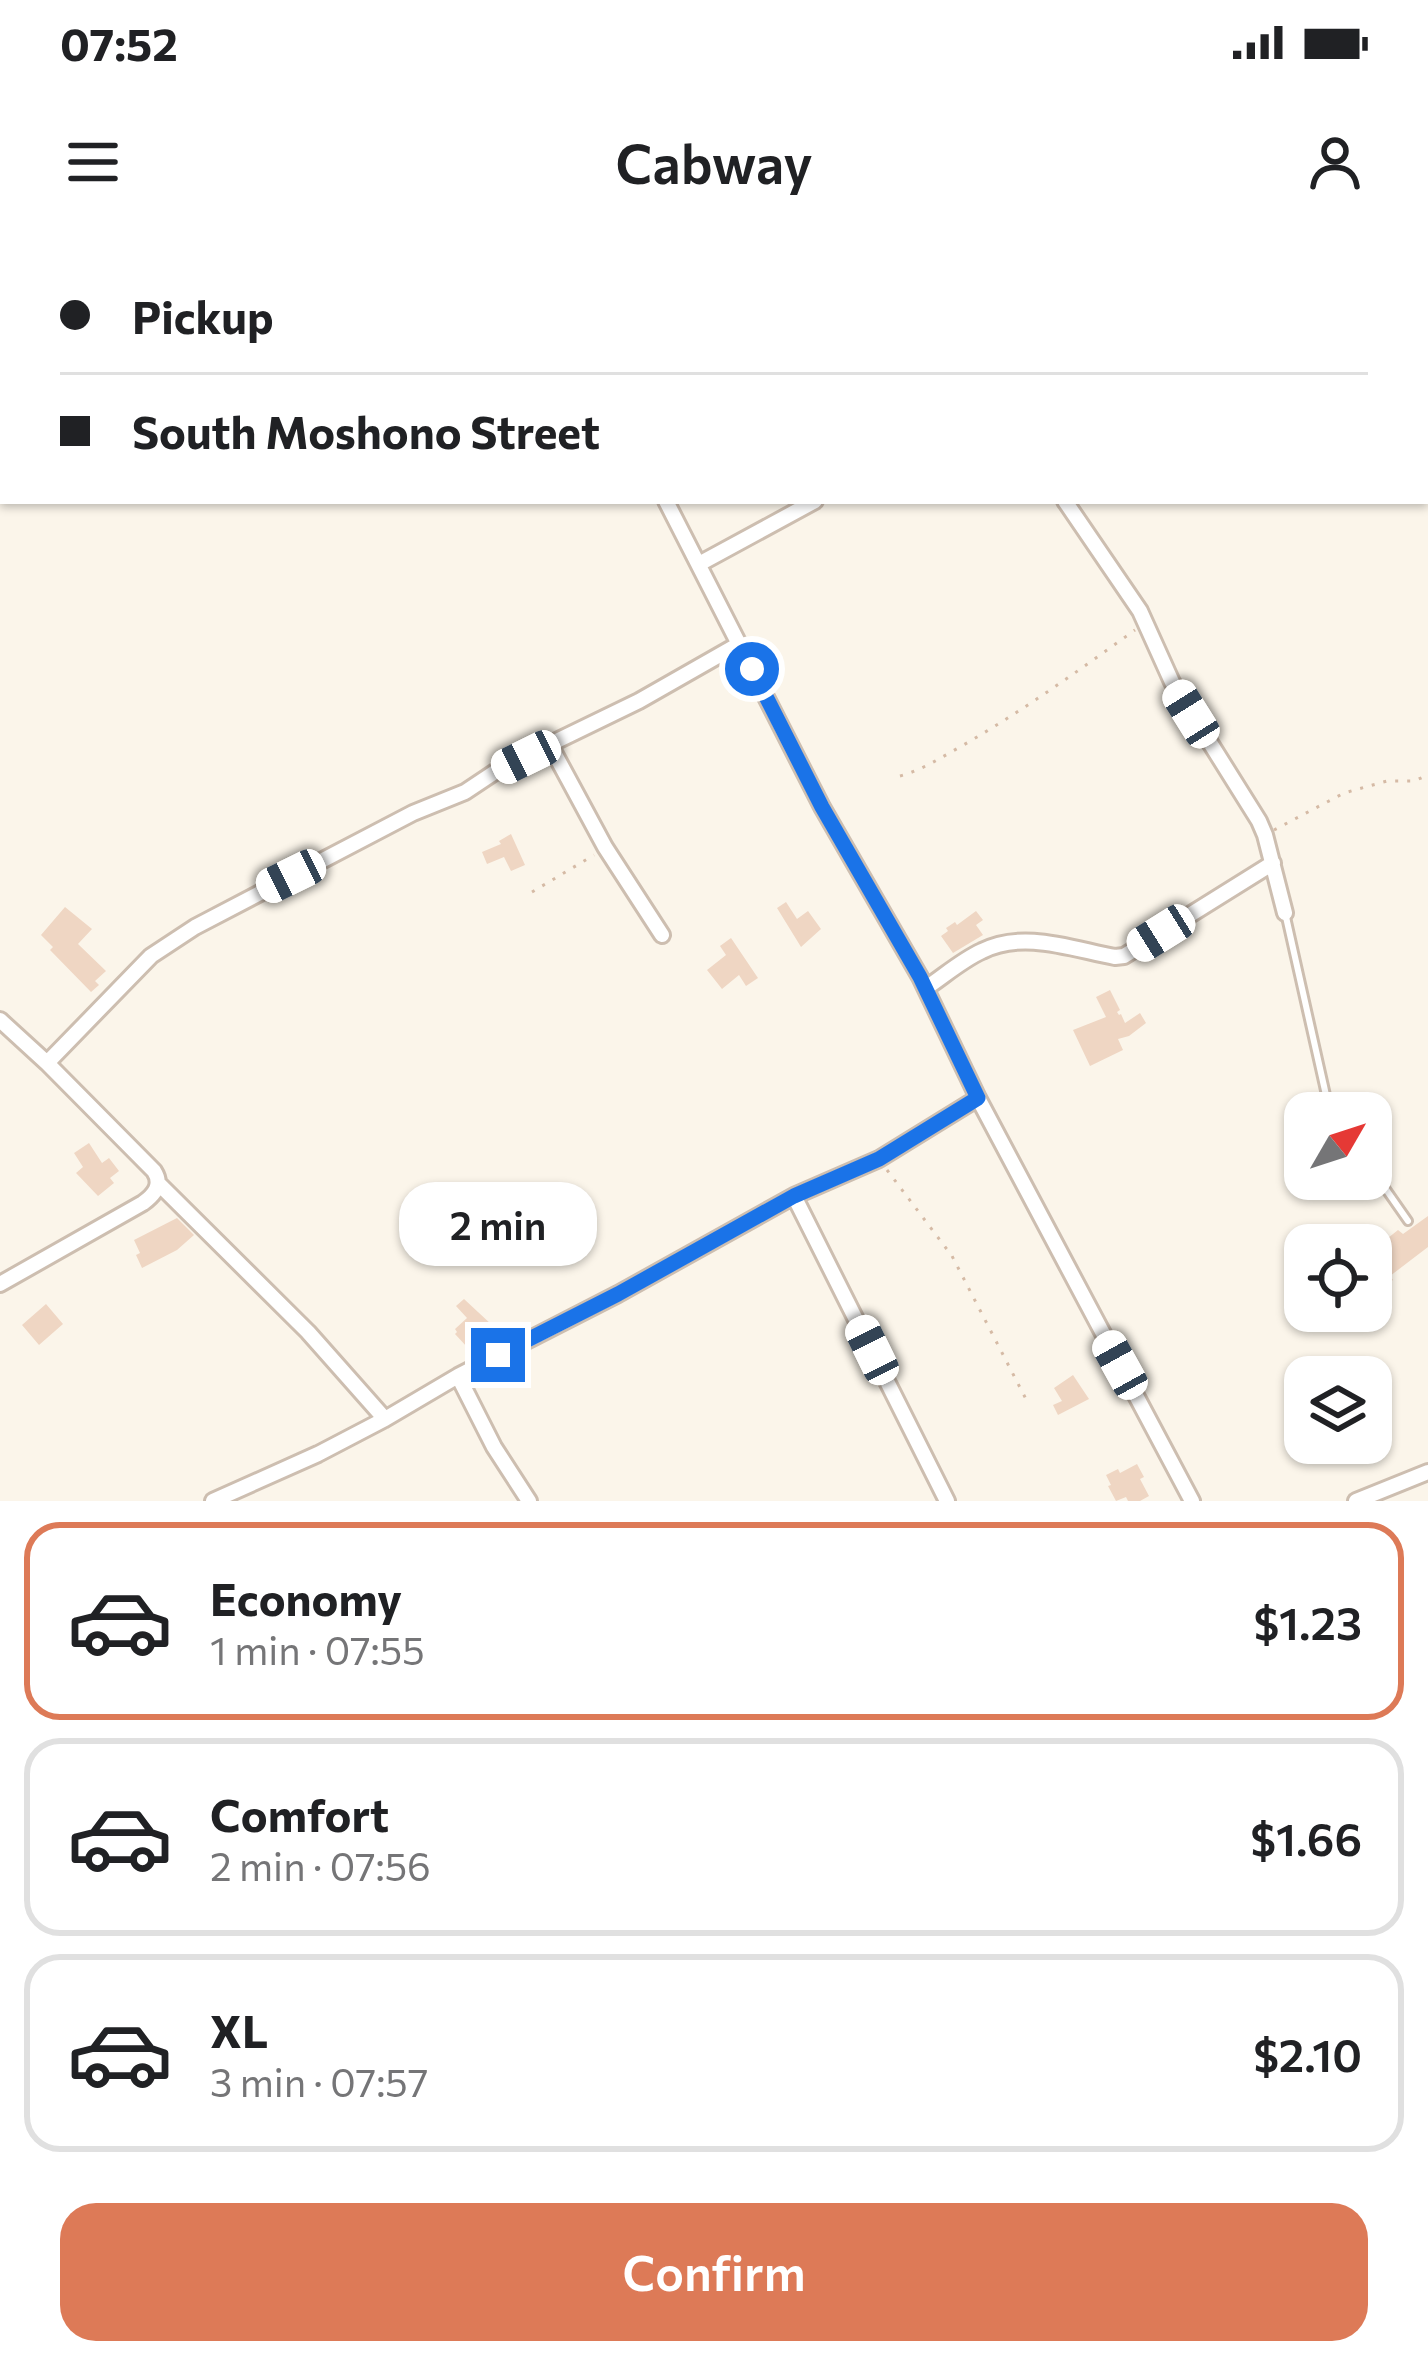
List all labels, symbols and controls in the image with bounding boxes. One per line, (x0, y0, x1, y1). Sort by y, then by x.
text: 07:52 (60, 15, 178, 70)
icon: menu (60, 129, 126, 195)
text: Cabway (615, 129, 813, 195)
icon: person (1302, 129, 1368, 195)
text: Pickup (132, 288, 274, 343)
text: South Moshono Street (132, 403, 600, 458)
route start (725, 642, 779, 696)
car (1157, 674, 1225, 754)
car (486, 725, 566, 789)
car (251, 844, 331, 908)
car (1121, 899, 1201, 967)
north arrow (1284, 1092, 1392, 1200)
map controls (1284, 1092, 1392, 1464)
callout: 2 min (399, 1181, 597, 1265)
text: 2 min (450, 1200, 546, 1248)
button: locate (1284, 1224, 1392, 1332)
car (840, 1310, 904, 1390)
car (1087, 1325, 1153, 1405)
route end (471, 1328, 525, 1382)
button: layers (1284, 1356, 1392, 1464)
icon: car (66, 1567, 174, 1675)
text: Economy (210, 1570, 402, 1625)
text: $1.23 (1253, 1594, 1362, 1649)
text: 1 min · 07:55 (210, 1625, 425, 1673)
icon: car (66, 1783, 174, 1891)
text: Comfort (210, 1786, 389, 1841)
text: $1.66 (1250, 1810, 1362, 1865)
text: 2 min · 07:56 (210, 1841, 431, 1889)
icon: car (66, 1999, 174, 2107)
text: XL (210, 2002, 268, 2057)
text: $2.10 (1253, 2026, 1362, 2081)
text: 3 min · 07:57 (210, 2057, 428, 2105)
button: Confirm (60, 2203, 1368, 2341)

